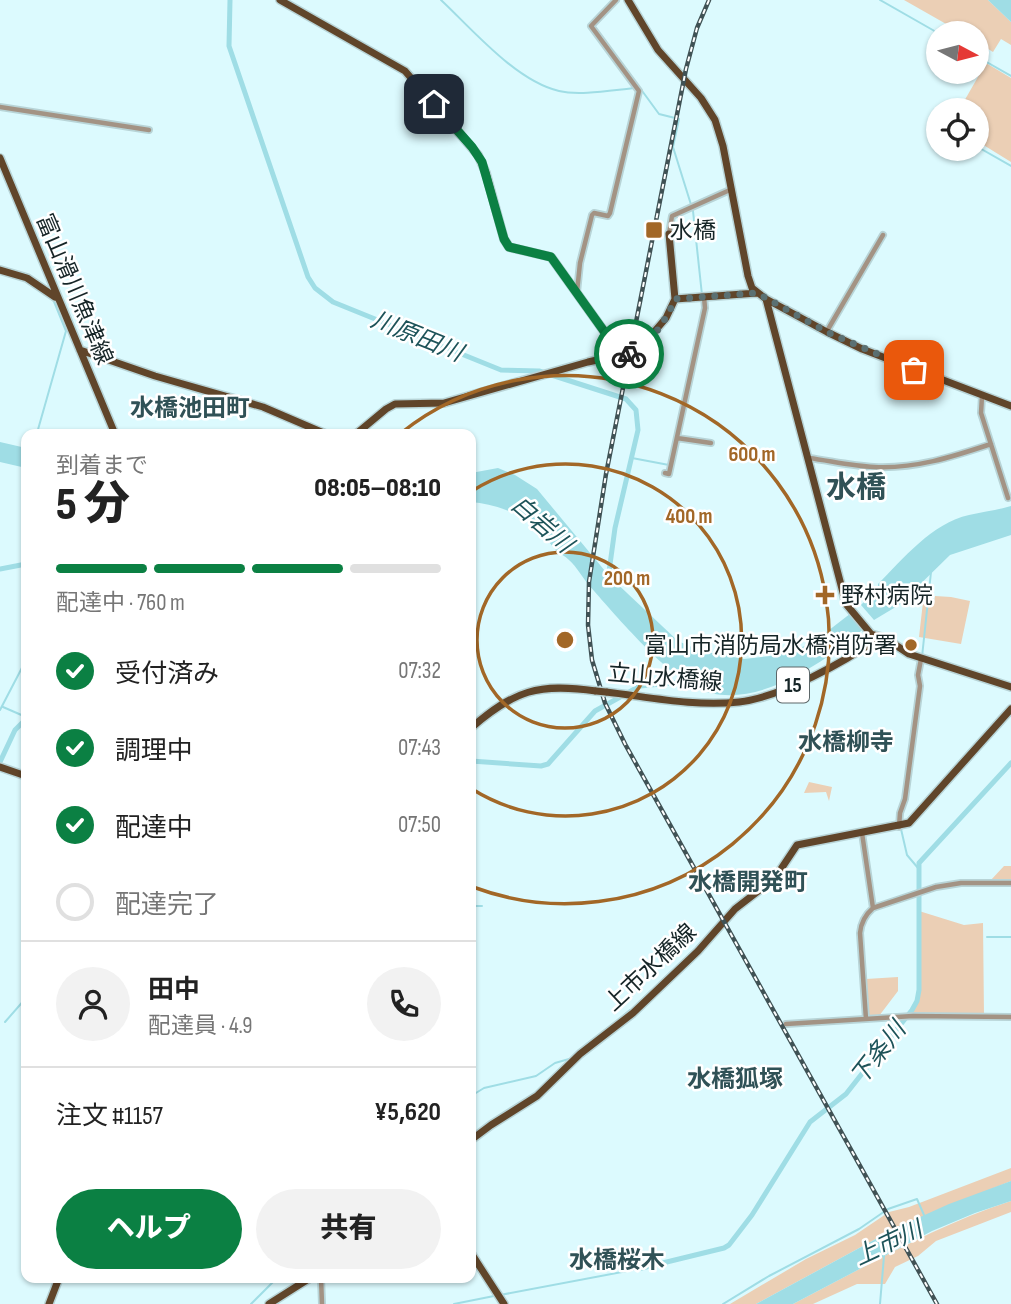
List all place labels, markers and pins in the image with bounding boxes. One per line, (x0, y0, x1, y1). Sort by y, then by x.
pin (404, 74, 464, 134)
place label: 水橋 (670, 217, 716, 245)
marker: 水橋 (644, 220, 664, 240)
pin (884, 340, 944, 400)
place label: 野村病院 (841, 582, 933, 610)
marker: 野村病院 (815, 585, 835, 605)
centre of rings (553, 628, 577, 652)
place label: 富山市消防局水橋消防署 (644, 632, 897, 660)
marker: 富山市消防局水橋消防署 (903, 637, 919, 653)

